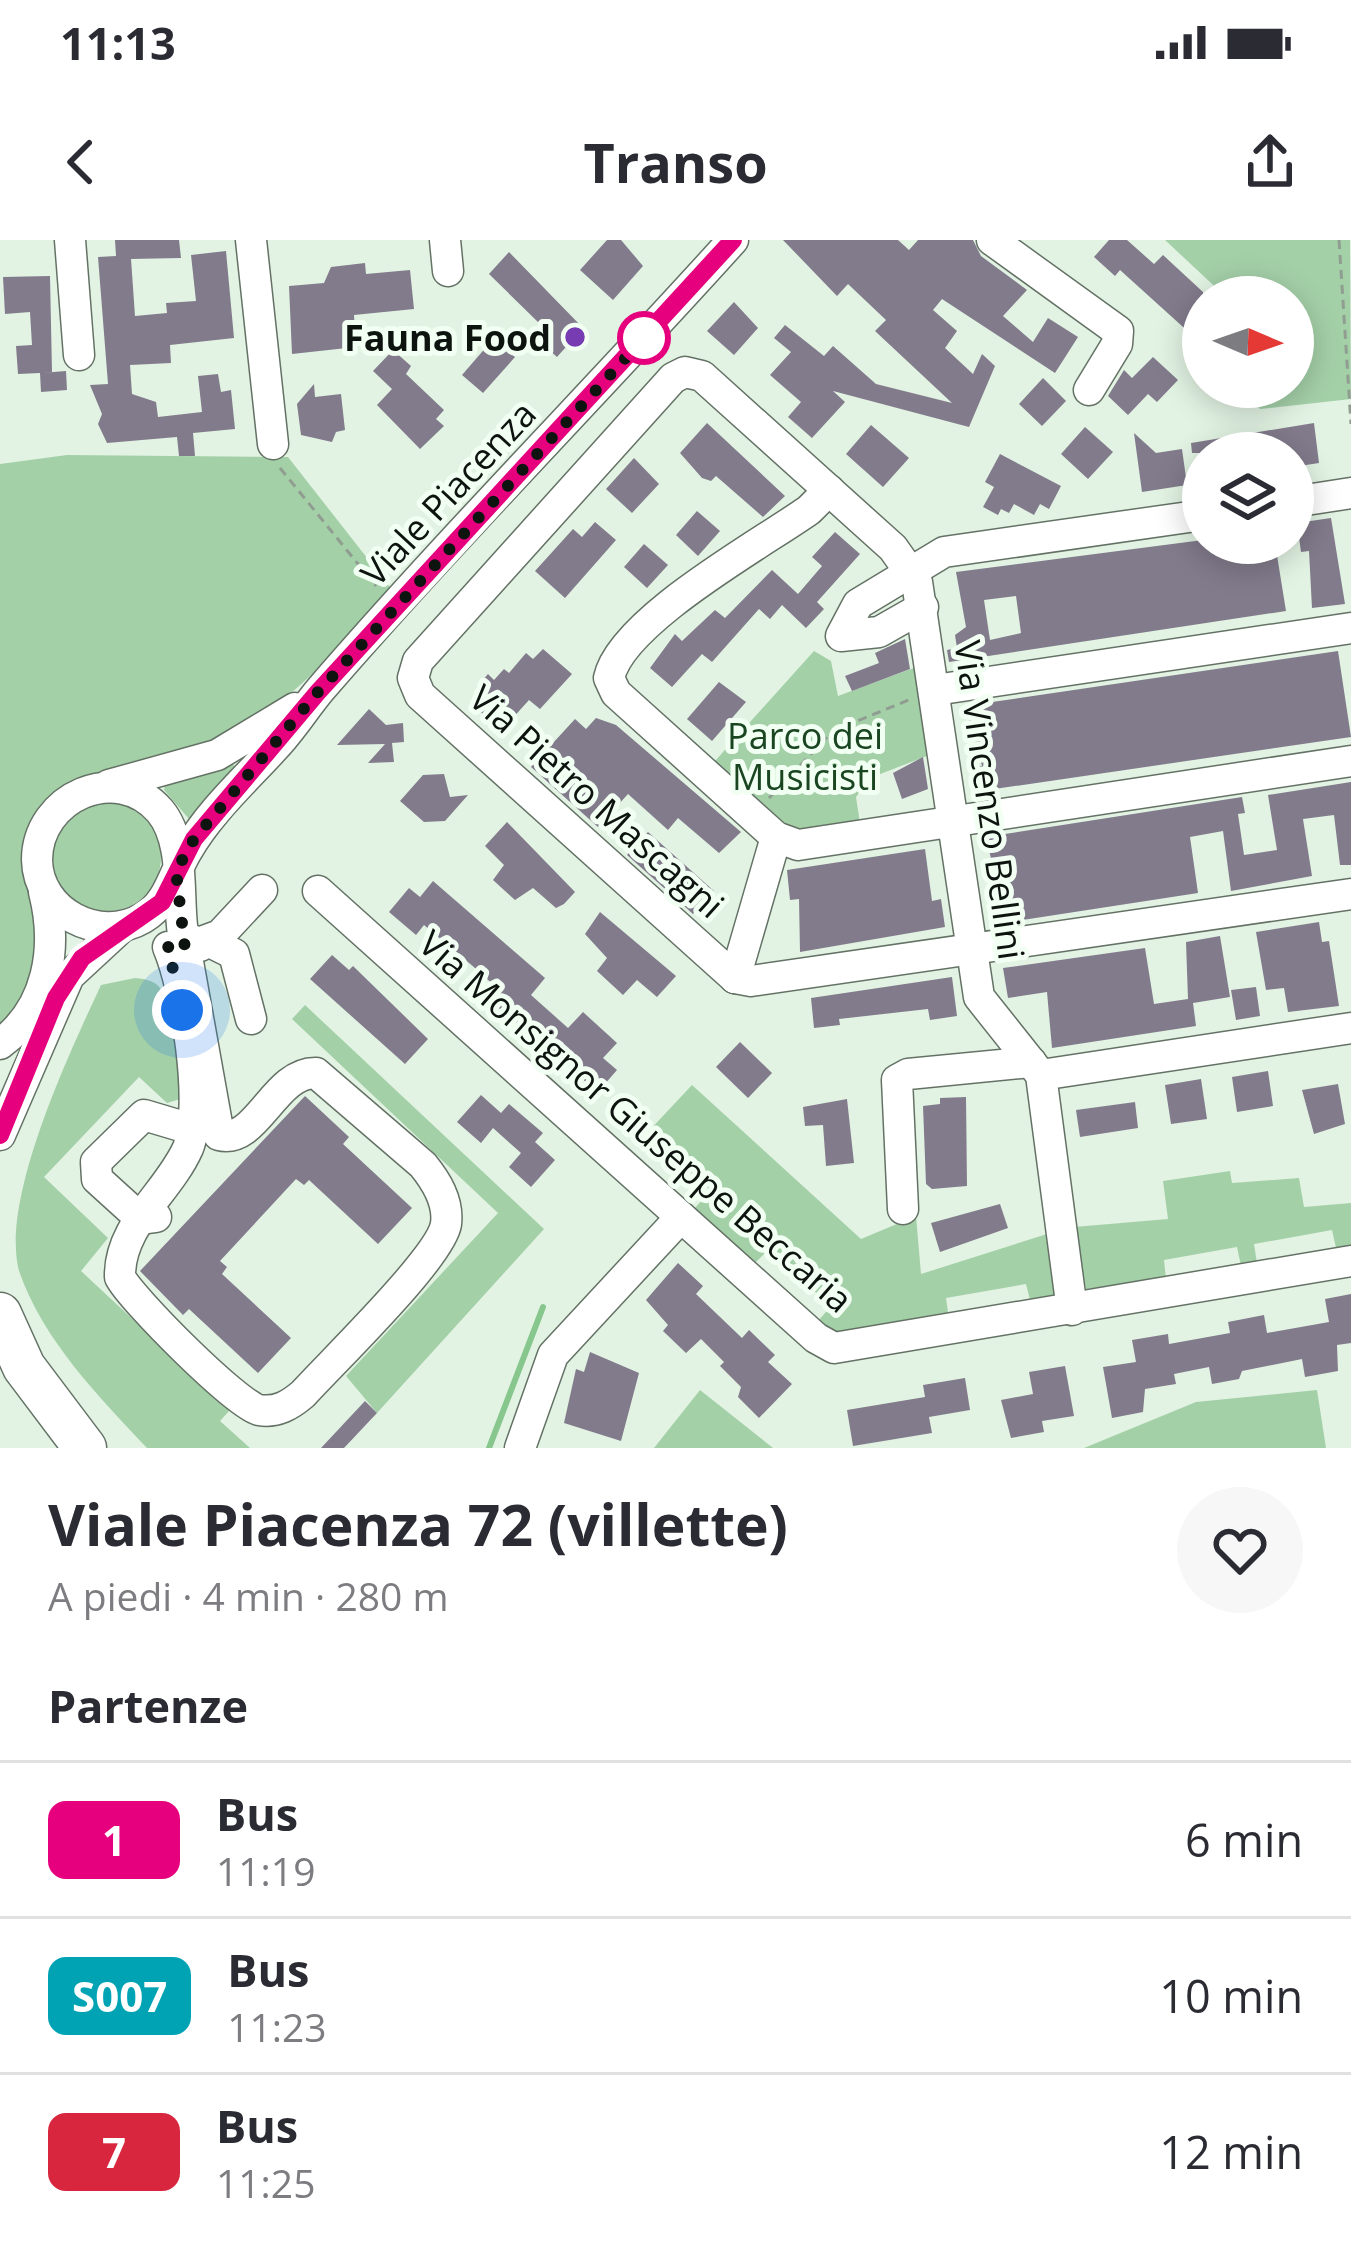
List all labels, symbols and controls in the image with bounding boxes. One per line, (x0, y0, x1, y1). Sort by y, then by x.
text: 11:13 (60, 12, 176, 73)
text: Transo (583, 125, 768, 199)
icon: back (48, 129, 114, 195)
icon: share (1237, 129, 1303, 195)
north arrow (1182, 276, 1314, 408)
map controls (1182, 276, 1314, 564)
place label: Fauna Food (344, 313, 551, 362)
unlabelled marker (619, 313, 669, 363)
marker: Fauna Food (562, 324, 588, 350)
street label: Viale Piacenza (349, 390, 547, 596)
button: layers (1182, 432, 1314, 564)
street label: Via Vincenzo Bellini (943, 637, 1037, 963)
street label: Via Pietro Mascagni (459, 673, 735, 929)
park label: Parco dei Musicisti (727, 711, 883, 801)
street label: Via Monsignor Giuseppe Beccaria (409, 919, 863, 1323)
your location (152, 980, 212, 1040)
text: Viale Piacenza 72 (villette) (48, 1485, 788, 1563)
button: heart (1177, 1487, 1303, 1613)
text: A piedi · 4 min · 280 m (48, 1569, 449, 1622)
text: Partenze (48, 1675, 248, 1736)
text: Bus (216, 1783, 298, 1844)
text: 6 min (1185, 1809, 1303, 1870)
text: 1 (102, 1811, 126, 1868)
text: 11:19 (216, 1844, 315, 1897)
text: Bus (227, 1939, 309, 2000)
text: 10 min (1159, 1965, 1303, 2026)
text: S007 (72, 1967, 167, 2024)
text: 11:23 (227, 2000, 327, 2053)
text: Bus (216, 2095, 298, 2156)
text: 12 min (1159, 2121, 1303, 2182)
text: 7 (102, 2123, 126, 2180)
text: 11:25 (216, 2156, 315, 2209)

